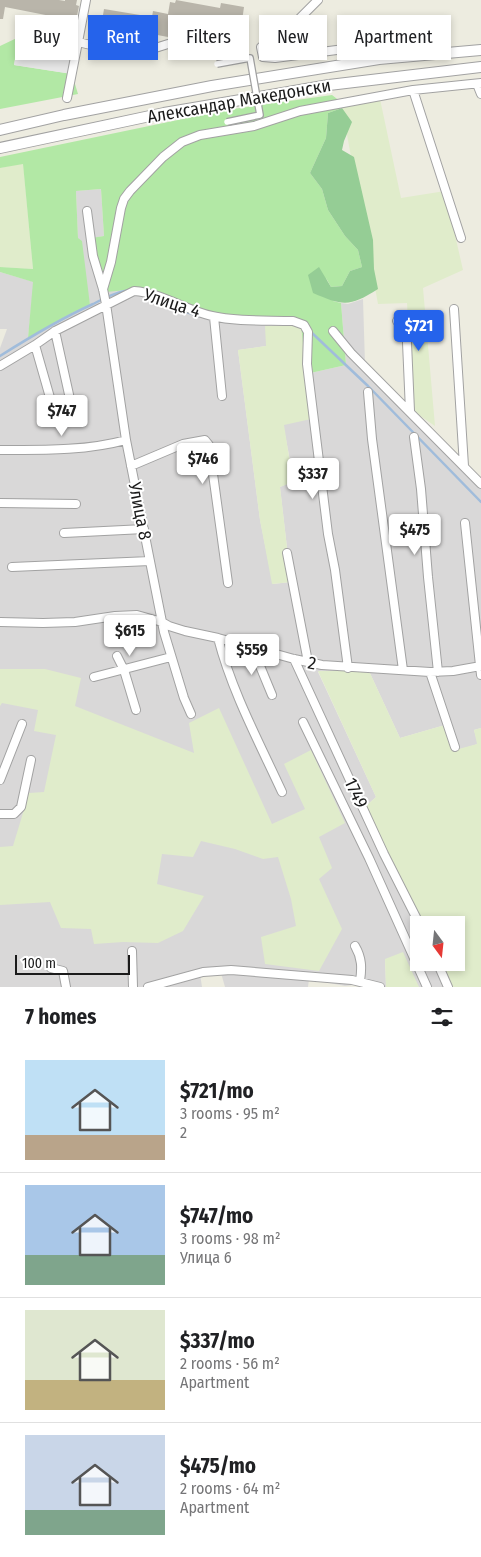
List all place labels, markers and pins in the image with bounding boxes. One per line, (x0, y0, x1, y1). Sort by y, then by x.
pin: $721 (389, 310, 449, 352)
pin: $747 (32, 394, 92, 437)
pin: $746 (173, 442, 233, 485)
pin: $337 (283, 458, 343, 500)
pin: $475 (385, 514, 445, 556)
pin: $615 (100, 614, 160, 657)
pin: $559 (222, 634, 282, 676)

